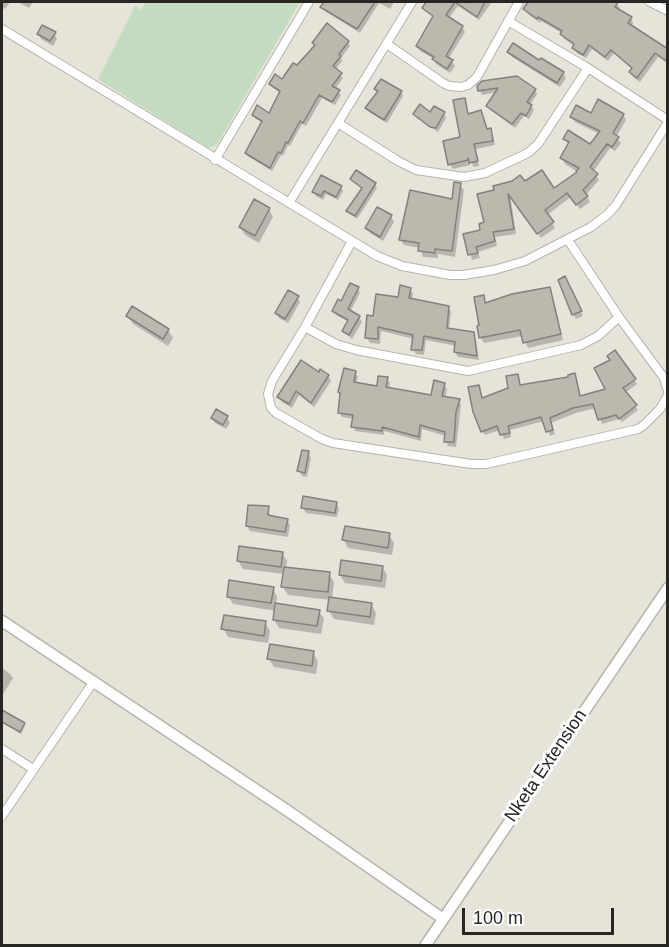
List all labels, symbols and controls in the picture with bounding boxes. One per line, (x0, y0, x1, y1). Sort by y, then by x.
street label: Nketa Extension (500, 706, 592, 826)
scale bar (465, 896, 616, 934)
text: 100 m (473, 908, 523, 928)

